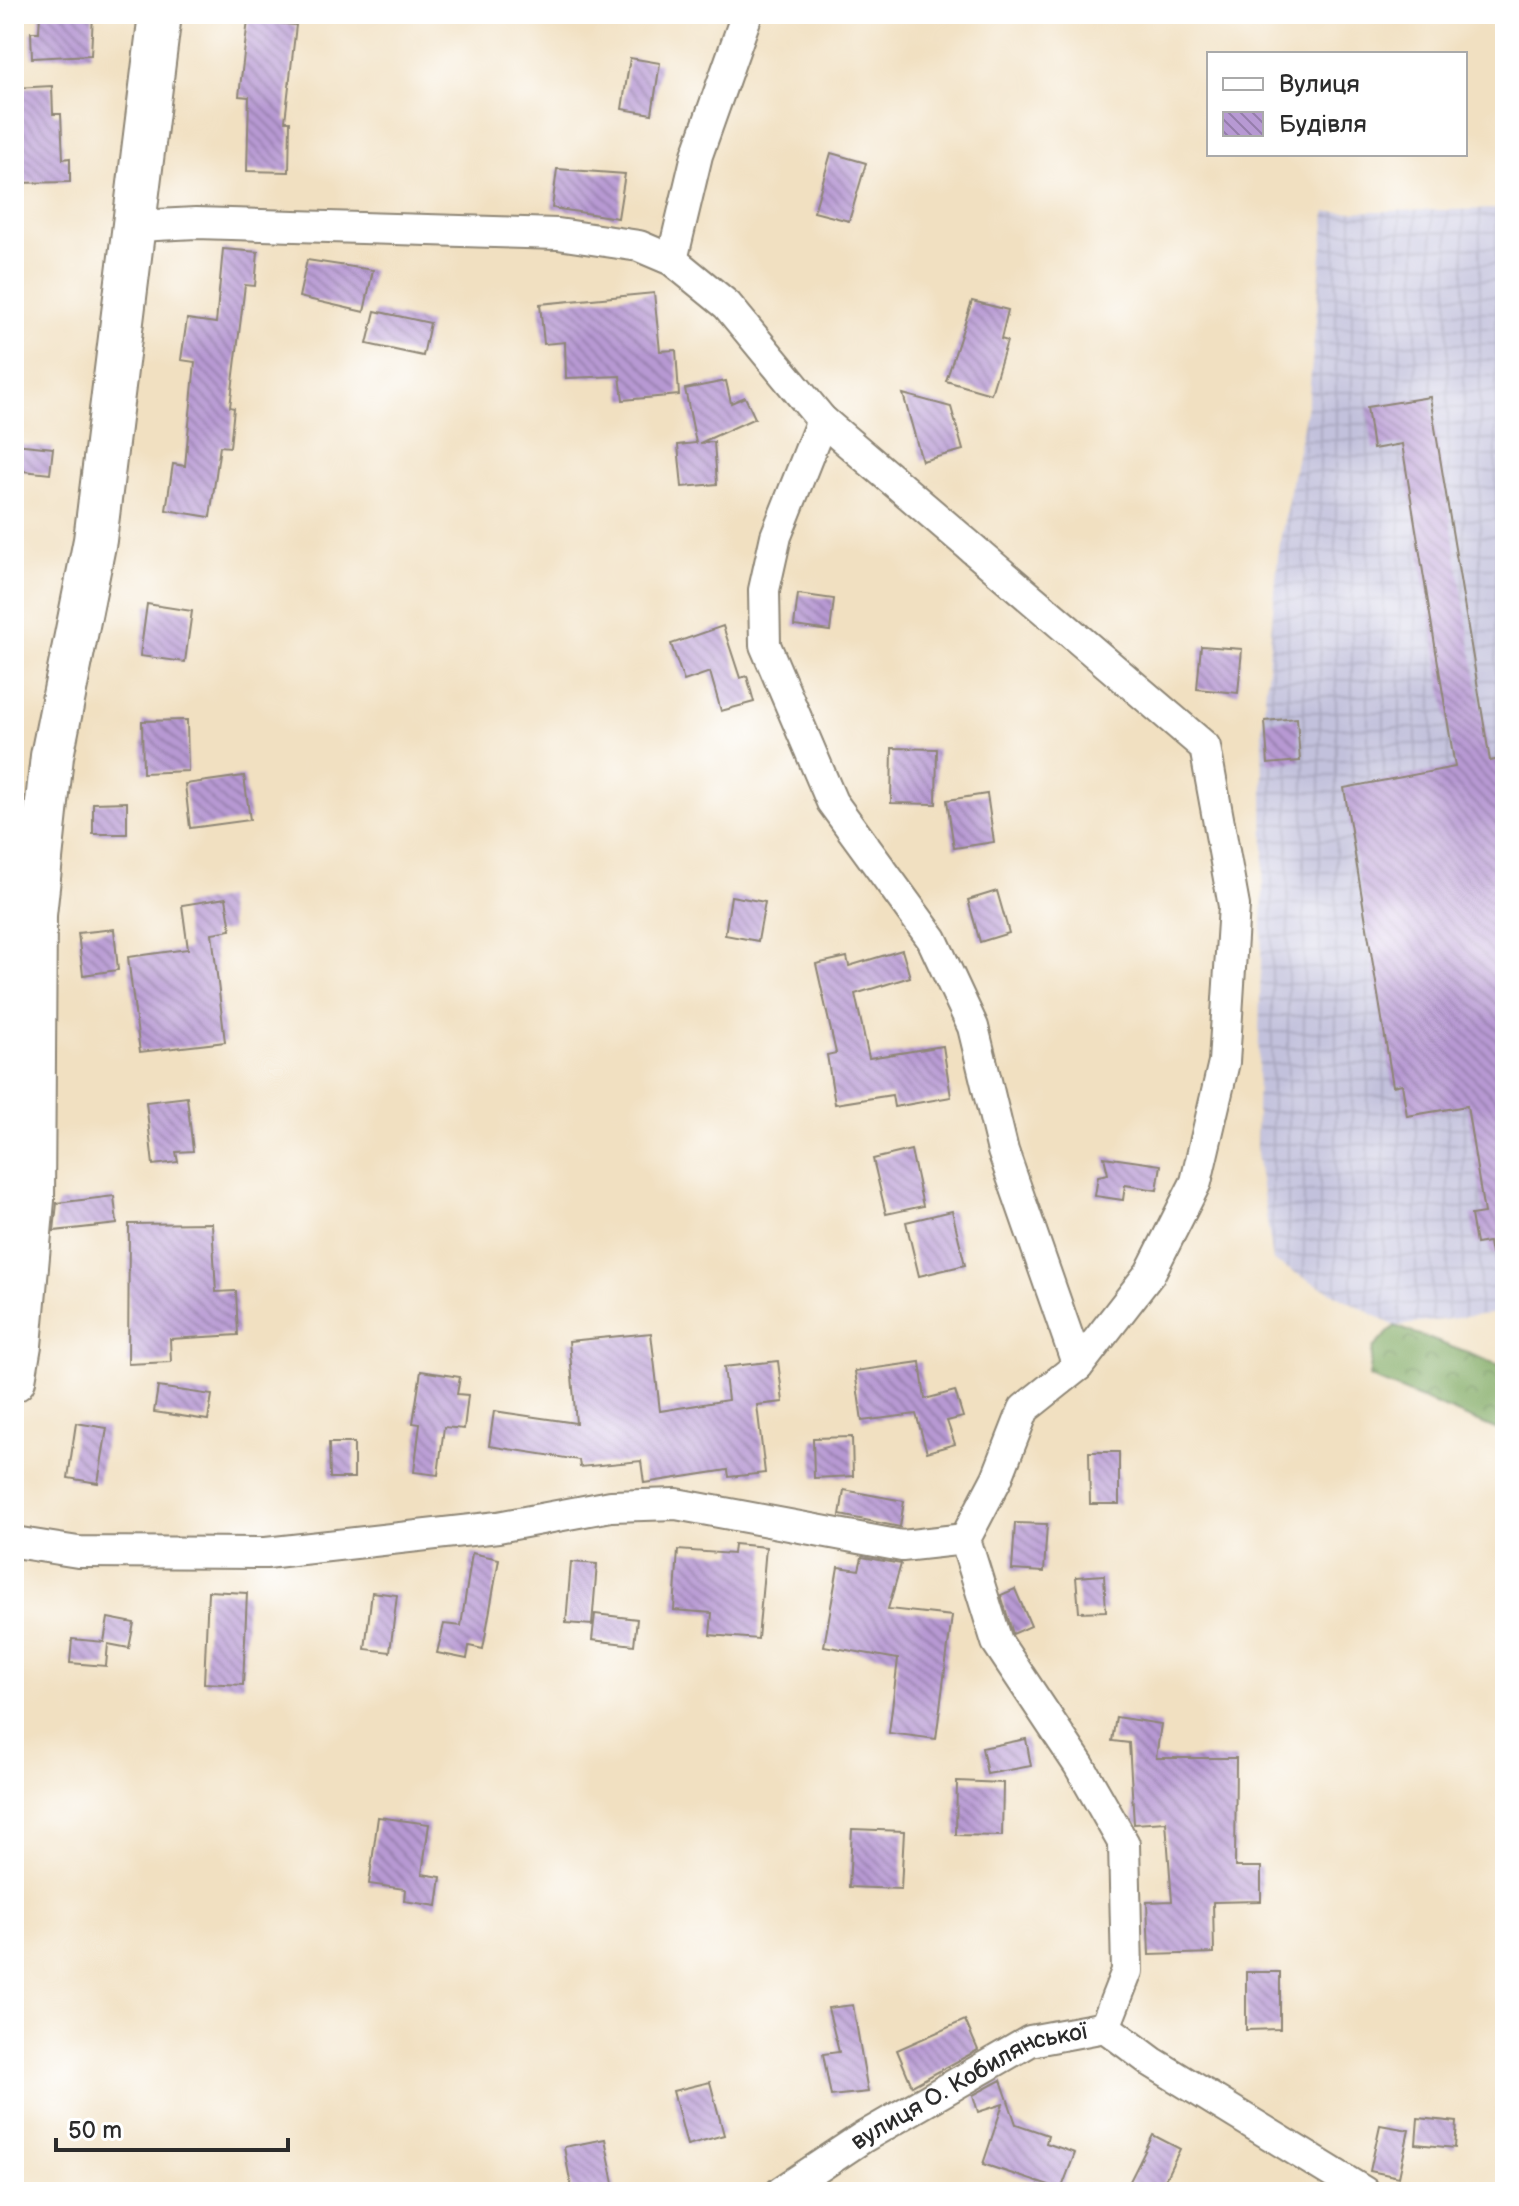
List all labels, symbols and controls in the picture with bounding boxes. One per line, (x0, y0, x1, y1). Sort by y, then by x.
legend (1207, 52, 1467, 156)
text: Вулиця (1279, 70, 1360, 99)
text: Будівля (1279, 110, 1367, 139)
street label: вулиця О. Кобилянської (845, 2016, 1091, 2156)
scale bar (56, 2102, 288, 2152)
text: 50 m (68, 2116, 122, 2145)

